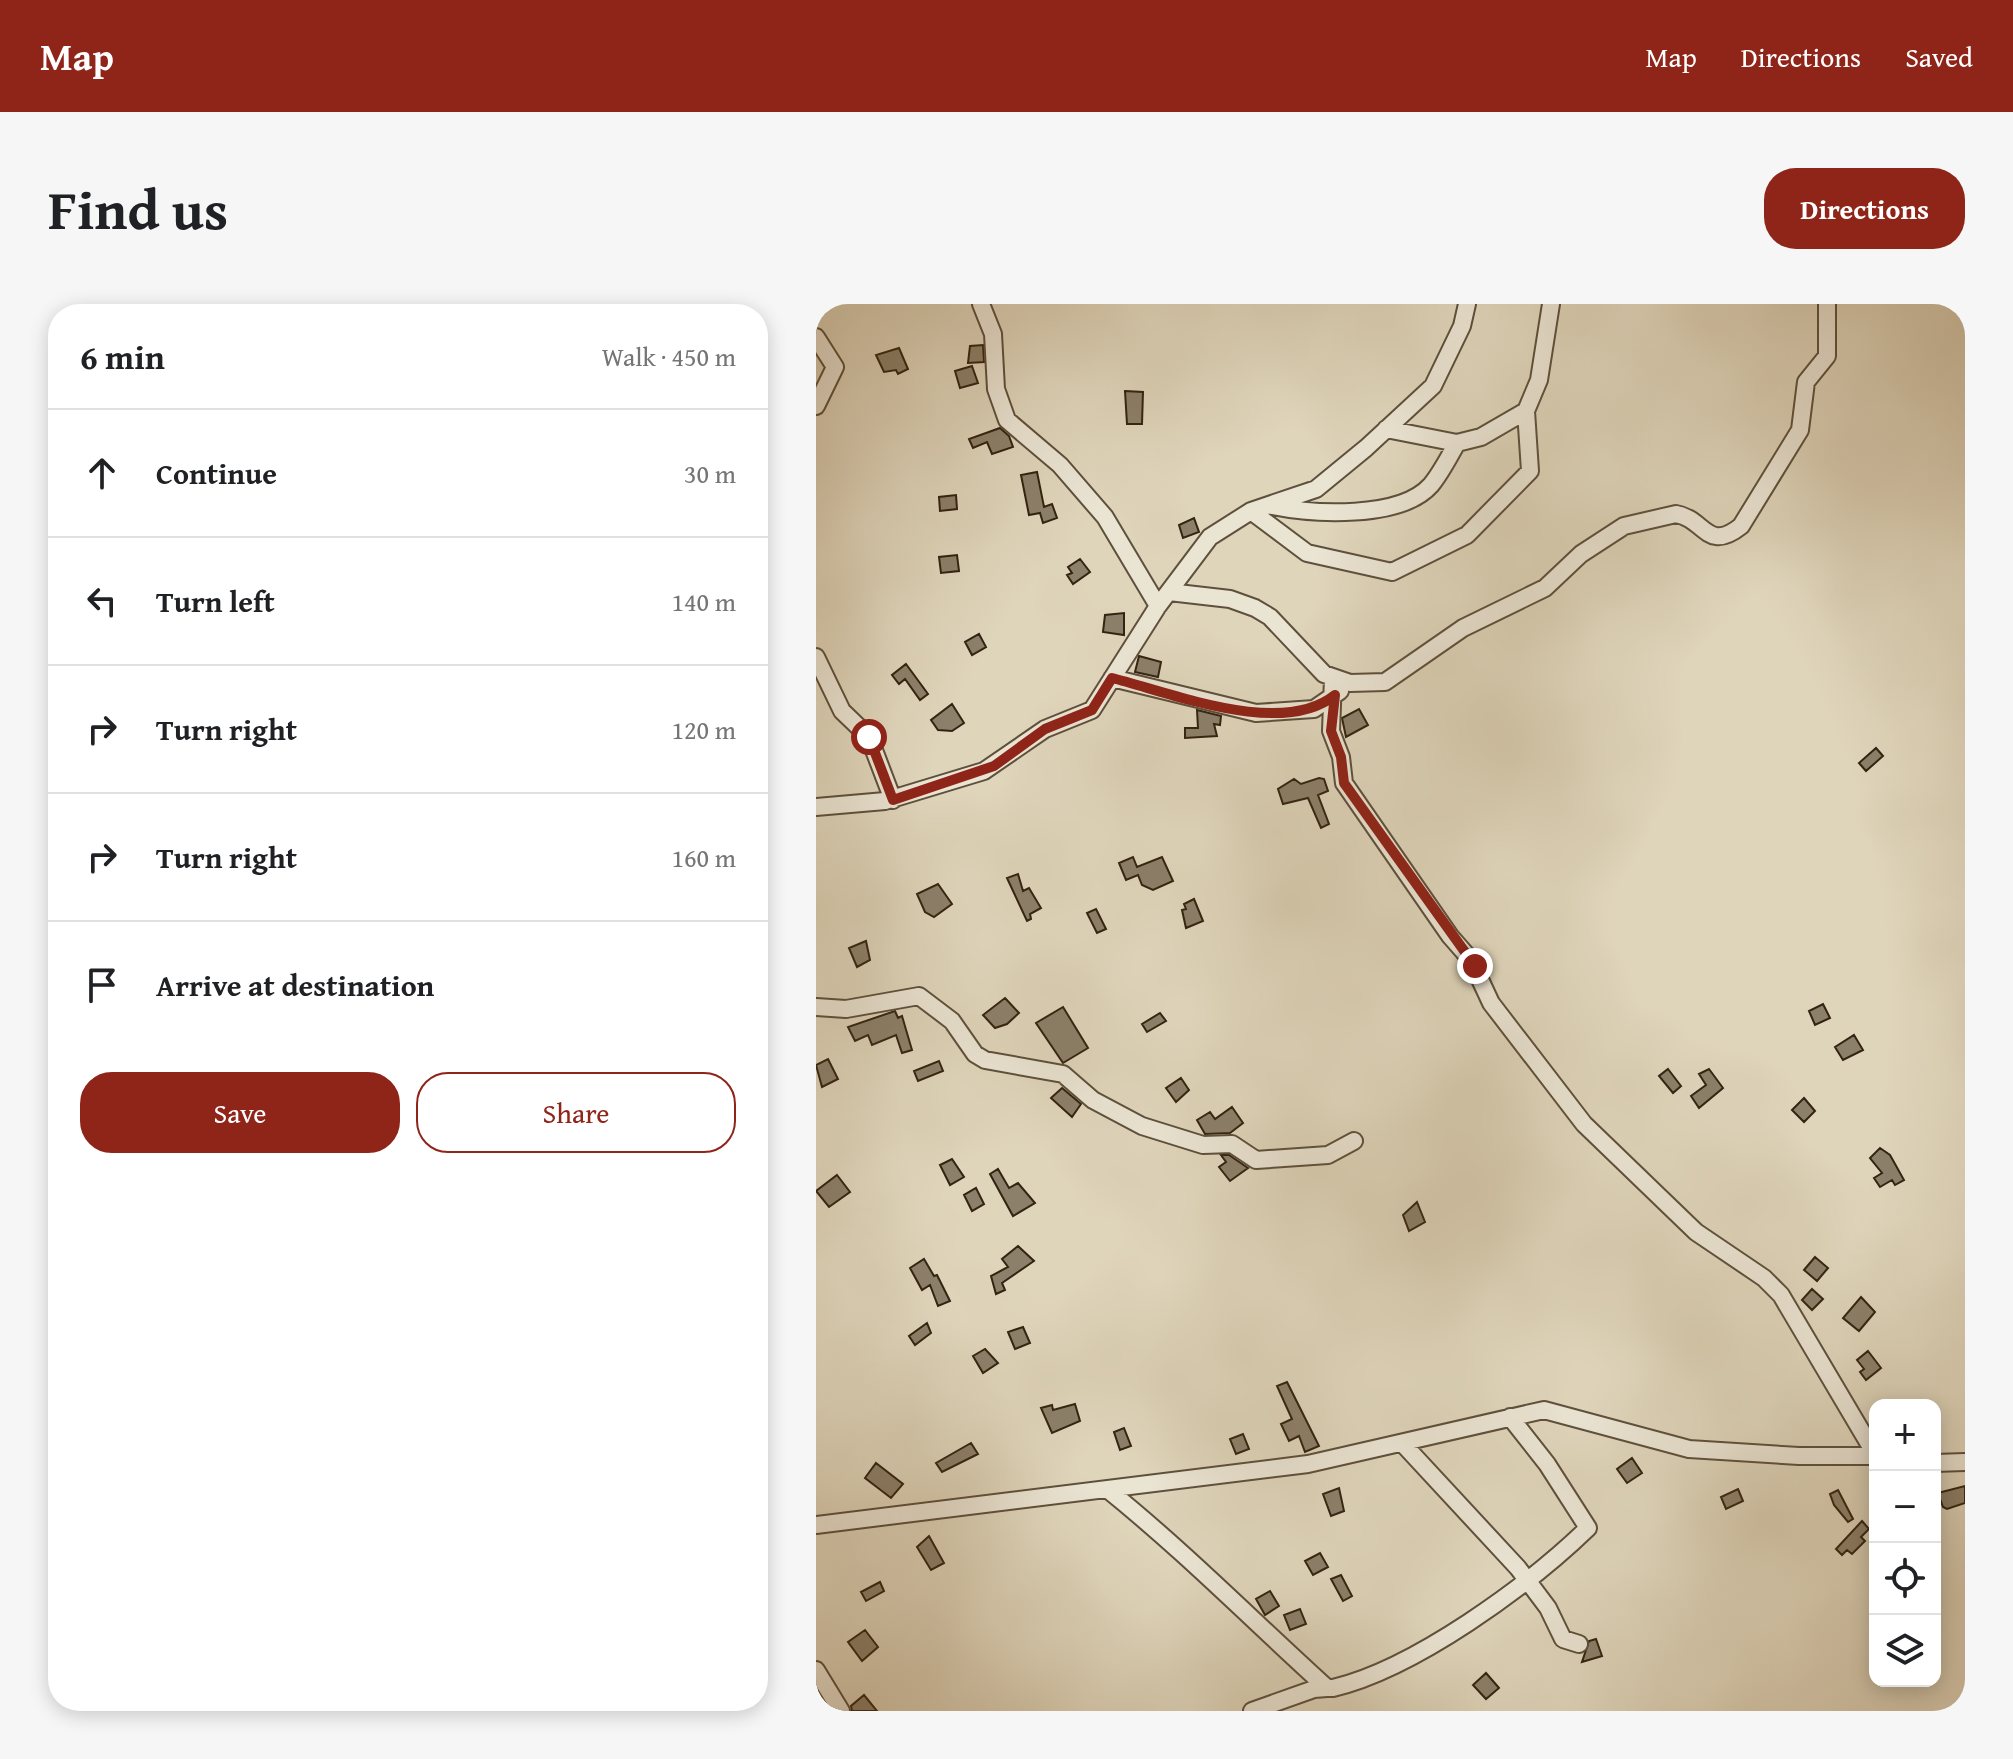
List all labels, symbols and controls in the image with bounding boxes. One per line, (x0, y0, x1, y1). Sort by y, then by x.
text: Map (40, 28, 114, 84)
text: Map (1645, 36, 1697, 77)
text: Directions (1741, 36, 1861, 77)
text: Saved (1905, 36, 1973, 77)
text: Find us (48, 167, 228, 250)
button: Directions (1764, 168, 1965, 249)
text: 6 min (80, 332, 165, 381)
text: Walk · 450 m (602, 337, 736, 376)
icon: ahead (80, 451, 124, 495)
text: Continue (156, 451, 277, 495)
text: 30 m (684, 454, 736, 493)
icon: left (80, 579, 124, 623)
text: Turn left (156, 579, 275, 623)
text: 140 m (671, 582, 736, 621)
icon: right (80, 707, 124, 751)
text: Turn right (156, 707, 297, 751)
text: 120 m (671, 710, 736, 749)
route start (851, 719, 887, 755)
icon: right (80, 835, 124, 879)
text: Turn right (156, 835, 297, 879)
text: 160 m (671, 838, 736, 877)
route end (1457, 948, 1493, 984)
icon: arrive (80, 963, 124, 1007)
text: Arrive at destination (156, 963, 434, 1007)
button: Save (80, 1072, 400, 1153)
button: Share (416, 1072, 736, 1153)
map controls (1869, 1399, 1941, 1687)
button: + (1869, 1399, 1941, 1471)
button: − (1869, 1471, 1941, 1543)
button: locate (1869, 1543, 1941, 1615)
button: layers (1869, 1615, 1941, 1687)

